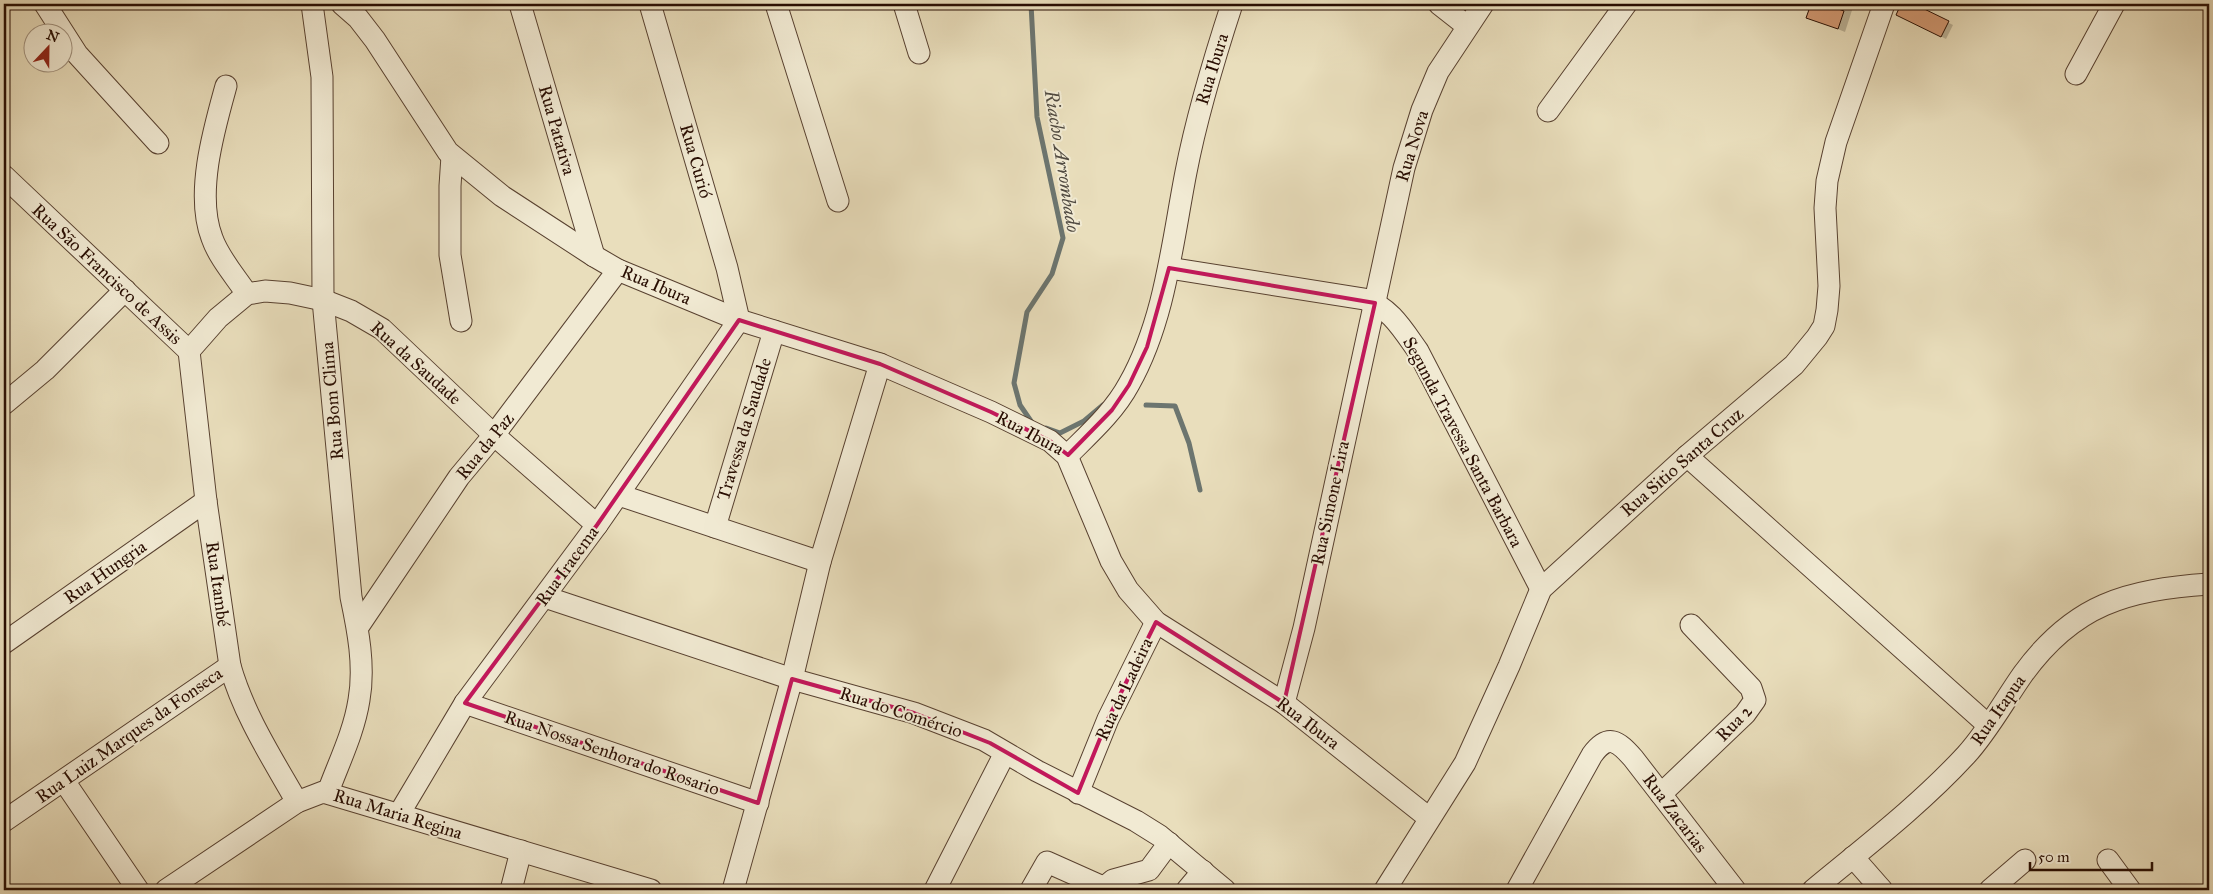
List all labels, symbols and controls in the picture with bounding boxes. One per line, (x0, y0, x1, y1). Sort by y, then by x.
north arrow (22, 22, 72, 72)
text: N (44, 26, 61, 47)
street label: Rua Ibura (1191, 30, 1233, 108)
street label: Rua Patativa (534, 83, 580, 178)
water label: Riacho Arrombado (1040, 87, 1085, 234)
street label: Rua Nova (1391, 107, 1433, 185)
street label: Rua Curió (675, 121, 717, 201)
street label: Rua São Francisco de Assis (27, 199, 187, 349)
street label: Rua Ibura (618, 260, 695, 310)
street label: Rua da Saudade (366, 316, 466, 410)
street label: Segunda Travessa Santa Barbara (1397, 333, 1528, 552)
street label: Rua Bom Clima (316, 341, 348, 461)
street label: Travessa da Saudade (712, 355, 776, 503)
street label: Rua Sitio Santa Cruz (1616, 403, 1748, 521)
street label: Rua Ibura (992, 406, 1068, 460)
street label: Rua da Paz (451, 408, 519, 484)
street label: Rua Simone Lira (1306, 438, 1354, 567)
street label: Rua Iracema (531, 521, 604, 610)
street label: Rua Hungria (59, 535, 152, 609)
street label: Rua Itambé (201, 540, 235, 629)
street label: Rua da Ladeira (1091, 634, 1158, 744)
street label: Rua Luiz Marques da Fonseca (31, 662, 227, 809)
street label: Rua Itapua (1966, 670, 2030, 750)
street label: Rua do Comércio (837, 682, 965, 742)
street label: Rua Ibura (1272, 692, 1344, 754)
street label: Rua 2 (1711, 700, 1757, 746)
street label: Rua Nossa Senhora do Rosario (502, 706, 722, 800)
street label: Rua Zacarias (1638, 769, 1712, 857)
street label: Rua Maria Regina (331, 784, 465, 845)
scale bar (2030, 839, 2153, 871)
text: 50 m (2038, 848, 2070, 866)

